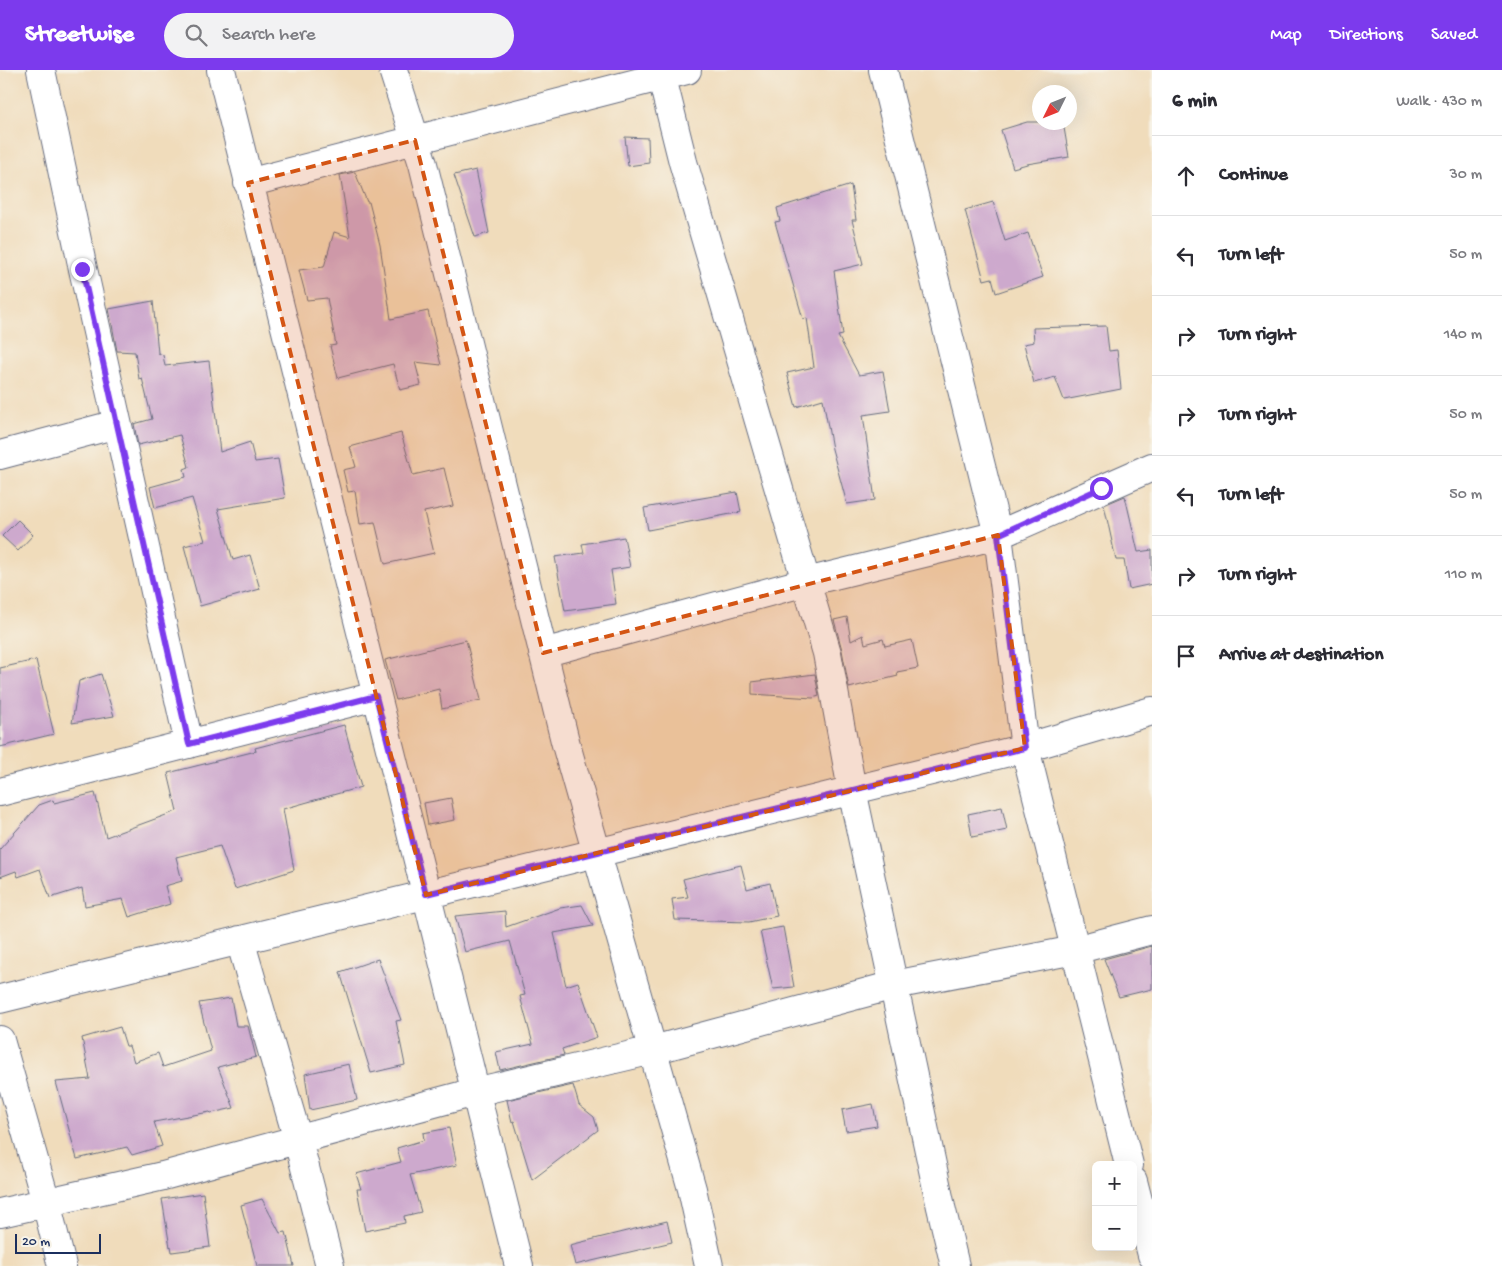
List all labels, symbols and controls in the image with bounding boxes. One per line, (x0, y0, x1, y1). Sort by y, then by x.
search box (164, 13, 514, 58)
text: Streetwise (25, 21, 134, 50)
icon: search (182, 21, 210, 49)
text: Search here (222, 24, 316, 47)
text: Map (1270, 25, 1302, 46)
text: Directions (1330, 25, 1403, 46)
text: Saved (1431, 25, 1477, 46)
north arrow (1032, 85, 1077, 130)
text: 6 min (1172, 90, 1217, 115)
text: Walk · 430 m (1396, 93, 1482, 112)
icon: ahead (1172, 162, 1200, 190)
text: Continue (1219, 164, 1288, 187)
text: 30 m (1449, 166, 1482, 185)
icon: left (1172, 242, 1200, 270)
text: Turn left (1219, 244, 1283, 267)
text: 50 m (1449, 246, 1482, 265)
route end (71, 258, 94, 281)
icon: right (1172, 322, 1200, 350)
text: Turn right (1219, 324, 1295, 347)
text: 140 m (1444, 326, 1482, 345)
icon: right (1172, 402, 1200, 430)
text: Turn right (1219, 404, 1295, 427)
text: 50 m (1449, 406, 1482, 425)
route start (1090, 477, 1113, 500)
icon: left (1172, 482, 1200, 510)
text: Turn left (1219, 484, 1283, 507)
text: 50 m (1449, 486, 1482, 505)
icon: right (1172, 562, 1200, 590)
text: Turn right (1219, 564, 1295, 587)
text: 110 m (1445, 566, 1482, 585)
icon: arrive (1172, 642, 1200, 670)
text: Arrive at destination (1219, 644, 1383, 667)
map controls (1092, 1161, 1137, 1251)
button: + (1092, 1161, 1137, 1206)
button: − (1092, 1206, 1137, 1251)
scale bar (15, 1231, 101, 1254)
text: 20 m (22, 1234, 50, 1251)

